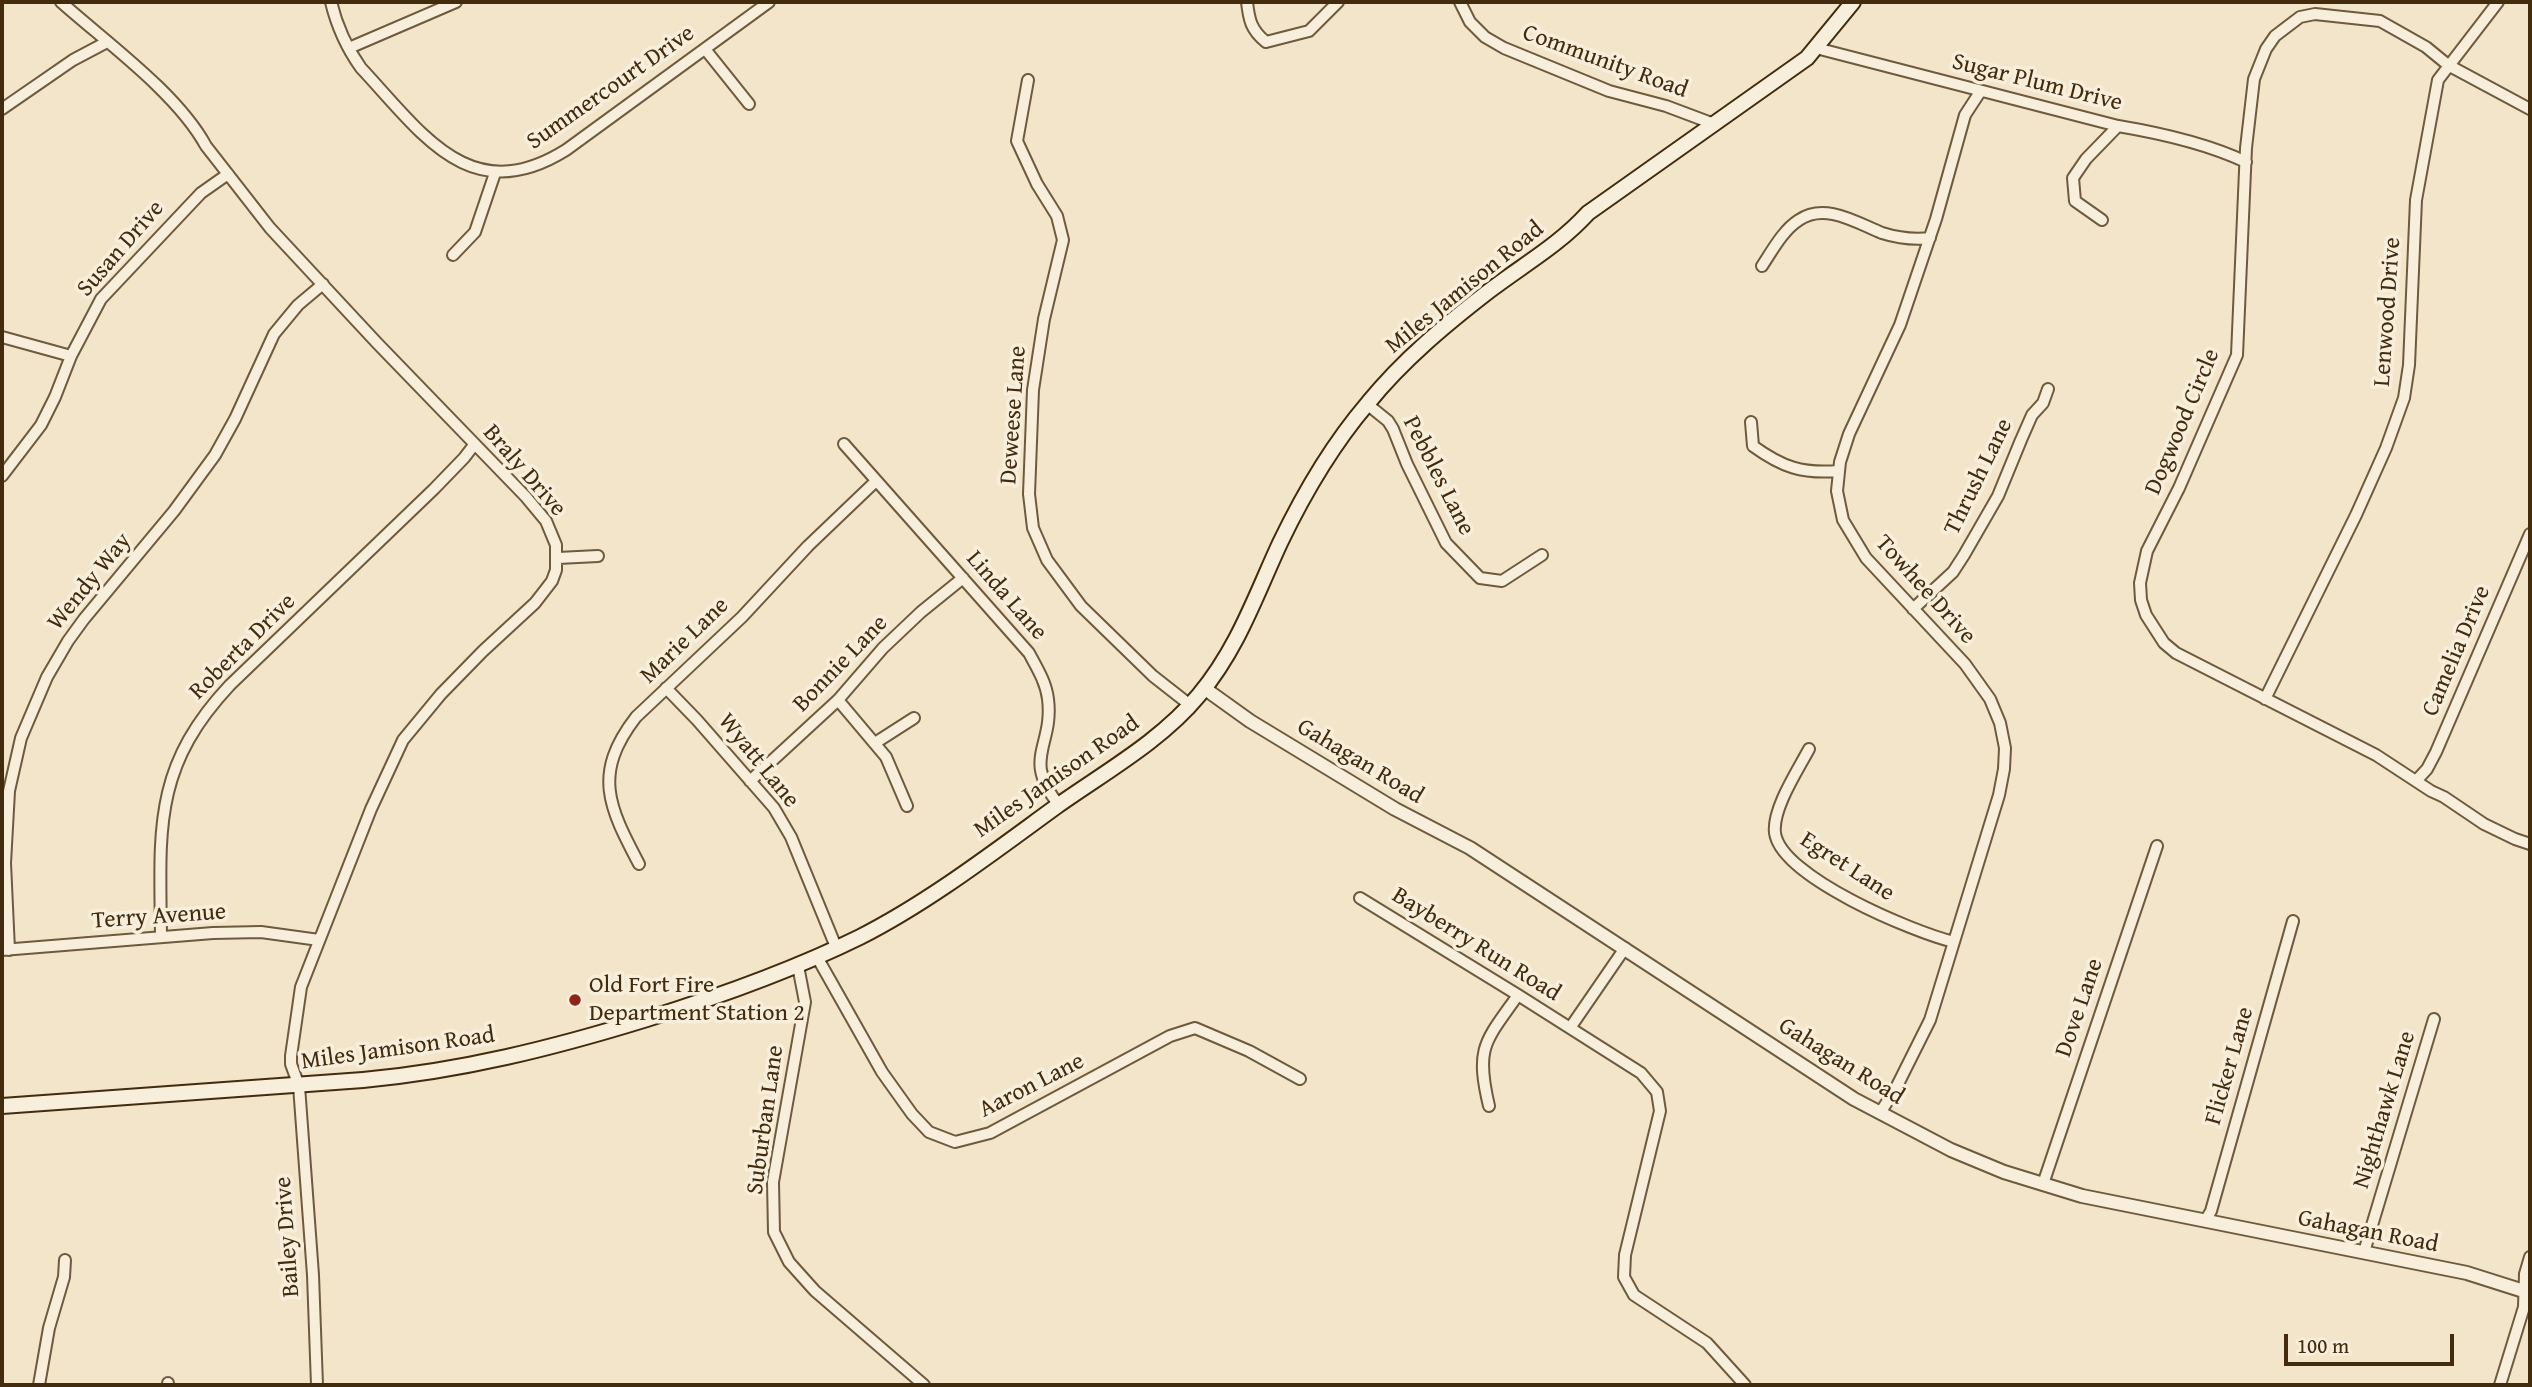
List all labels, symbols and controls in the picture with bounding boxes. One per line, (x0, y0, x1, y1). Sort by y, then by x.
street label: Summercourt Drive (522, 19, 700, 157)
street label: Community Road (1518, 19, 1692, 105)
street label: Sugar Plum Drive (1949, 48, 2125, 118)
street label: Susan Drive (71, 195, 171, 303)
street label: Miles Jamison Road (1380, 215, 1550, 361)
street label: Lenwood Drive (2368, 236, 2408, 388)
street label: Deweese Lane (995, 345, 1033, 485)
street label: Dogwood Circle (2139, 345, 2227, 499)
street label: Pebbles Lane (1396, 412, 1480, 540)
street label: Thrush Lane (1938, 414, 2020, 540)
street label: Braly Drive (476, 419, 572, 523)
street label: Wendy Way (42, 527, 138, 637)
street label: Towhee Drive (1869, 530, 1981, 650)
street label: Linda Lane (959, 545, 1053, 647)
street label: Camelia Drive (2417, 581, 2497, 721)
street label: Roberta Drive (184, 588, 302, 706)
street label: Marie Lane (635, 592, 735, 690)
street label: Bonnie Lane (788, 609, 894, 719)
street label: Wyatt Lane (711, 708, 805, 814)
street label: Miles Jamison Road (969, 709, 1145, 845)
street label: Gahagan Road (1291, 713, 1429, 811)
street label: Egret Lane (1795, 826, 1899, 908)
street label: Bayberry Run Road (1386, 882, 1566, 1008)
street label: Terry Avenue (91, 898, 227, 936)
street label: Dove Lane (2050, 955, 2110, 1061)
place label: Old Fort Fire Department Station 2 (589, 972, 805, 1028)
marker: Old Fort Fire Department Station 2 (567, 992, 583, 1008)
street label: Flicker Lane (2199, 1004, 2261, 1128)
street label: Gahagan Road (1773, 1012, 1909, 1112)
street label: Miles Jamison Road (299, 1021, 497, 1077)
street label: Nighthawk Lane (2347, 1028, 2423, 1192)
street label: Suburban Lane (741, 1044, 791, 1196)
street label: Aaron Lane (975, 1047, 1089, 1125)
street label: Bailey Drive (269, 1176, 307, 1298)
street label: Gahagan Road (2295, 1204, 2441, 1260)
scale bar (2287, 1320, 2457, 1364)
text: 100 m (2297, 1330, 2349, 1361)

